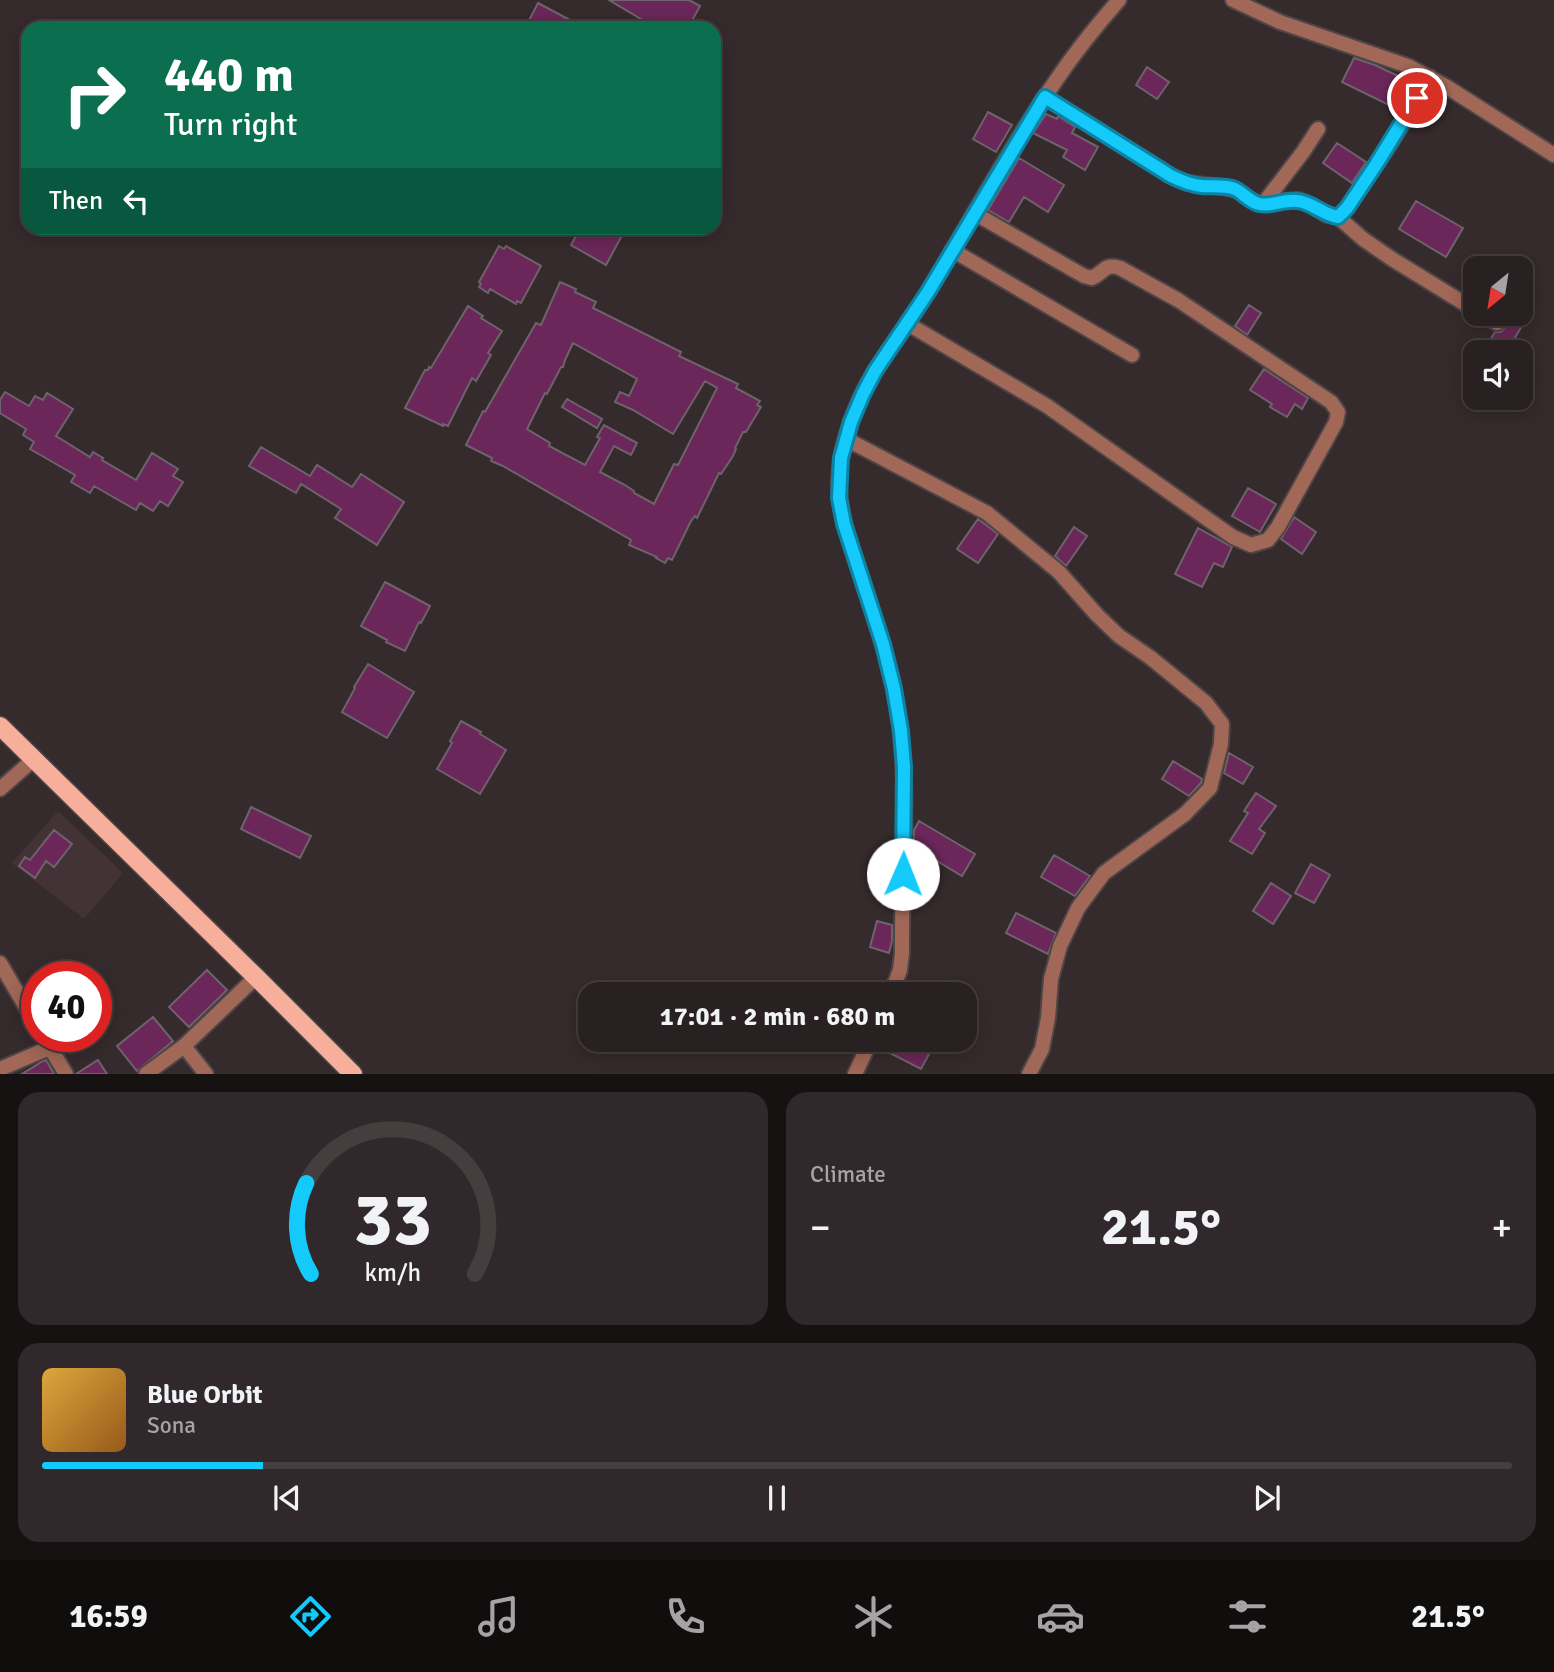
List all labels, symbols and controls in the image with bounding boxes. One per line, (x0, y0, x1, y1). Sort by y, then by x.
text: 440 m (164, 45, 294, 105)
icon: right (49, 49, 140, 140)
pin (1387, 68, 1447, 128)
icon: arrive (1398, 79, 1436, 117)
text: Turn right (164, 105, 297, 144)
icon: left (117, 182, 155, 220)
text: Then (49, 185, 103, 217)
north arrow (1463, 256, 1533, 326)
map controls (1463, 256, 1533, 410)
button: sound (1463, 340, 1533, 410)
position arrow (866, 837, 940, 911)
speed limit sign: 40 (21, 961, 112, 1052)
text: 17:01 · 2 min · 680 m (660, 1001, 895, 1033)
text: Climate (810, 1160, 886, 1189)
text: 33 (354, 1177, 432, 1266)
text: 21.5° (1101, 1195, 1221, 1259)
text: − (810, 1204, 831, 1251)
text: + (1491, 1204, 1512, 1251)
text: km/h (365, 1257, 421, 1288)
text: Blue Orbit (147, 1379, 263, 1411)
text: Sona (147, 1411, 196, 1440)
icon: previous (268, 1479, 306, 1517)
icon: pause (758, 1479, 796, 1517)
icon: next (1248, 1479, 1286, 1517)
icon: directions (286, 1592, 335, 1641)
icon: music (474, 1592, 523, 1641)
icon: phone (661, 1592, 710, 1641)
icon: climate (849, 1592, 898, 1641)
icon: car (1036, 1592, 1085, 1641)
icon: filters (1223, 1592, 1272, 1641)
text: 16:59 (69, 1597, 148, 1636)
text: 21.5° (1411, 1597, 1485, 1636)

